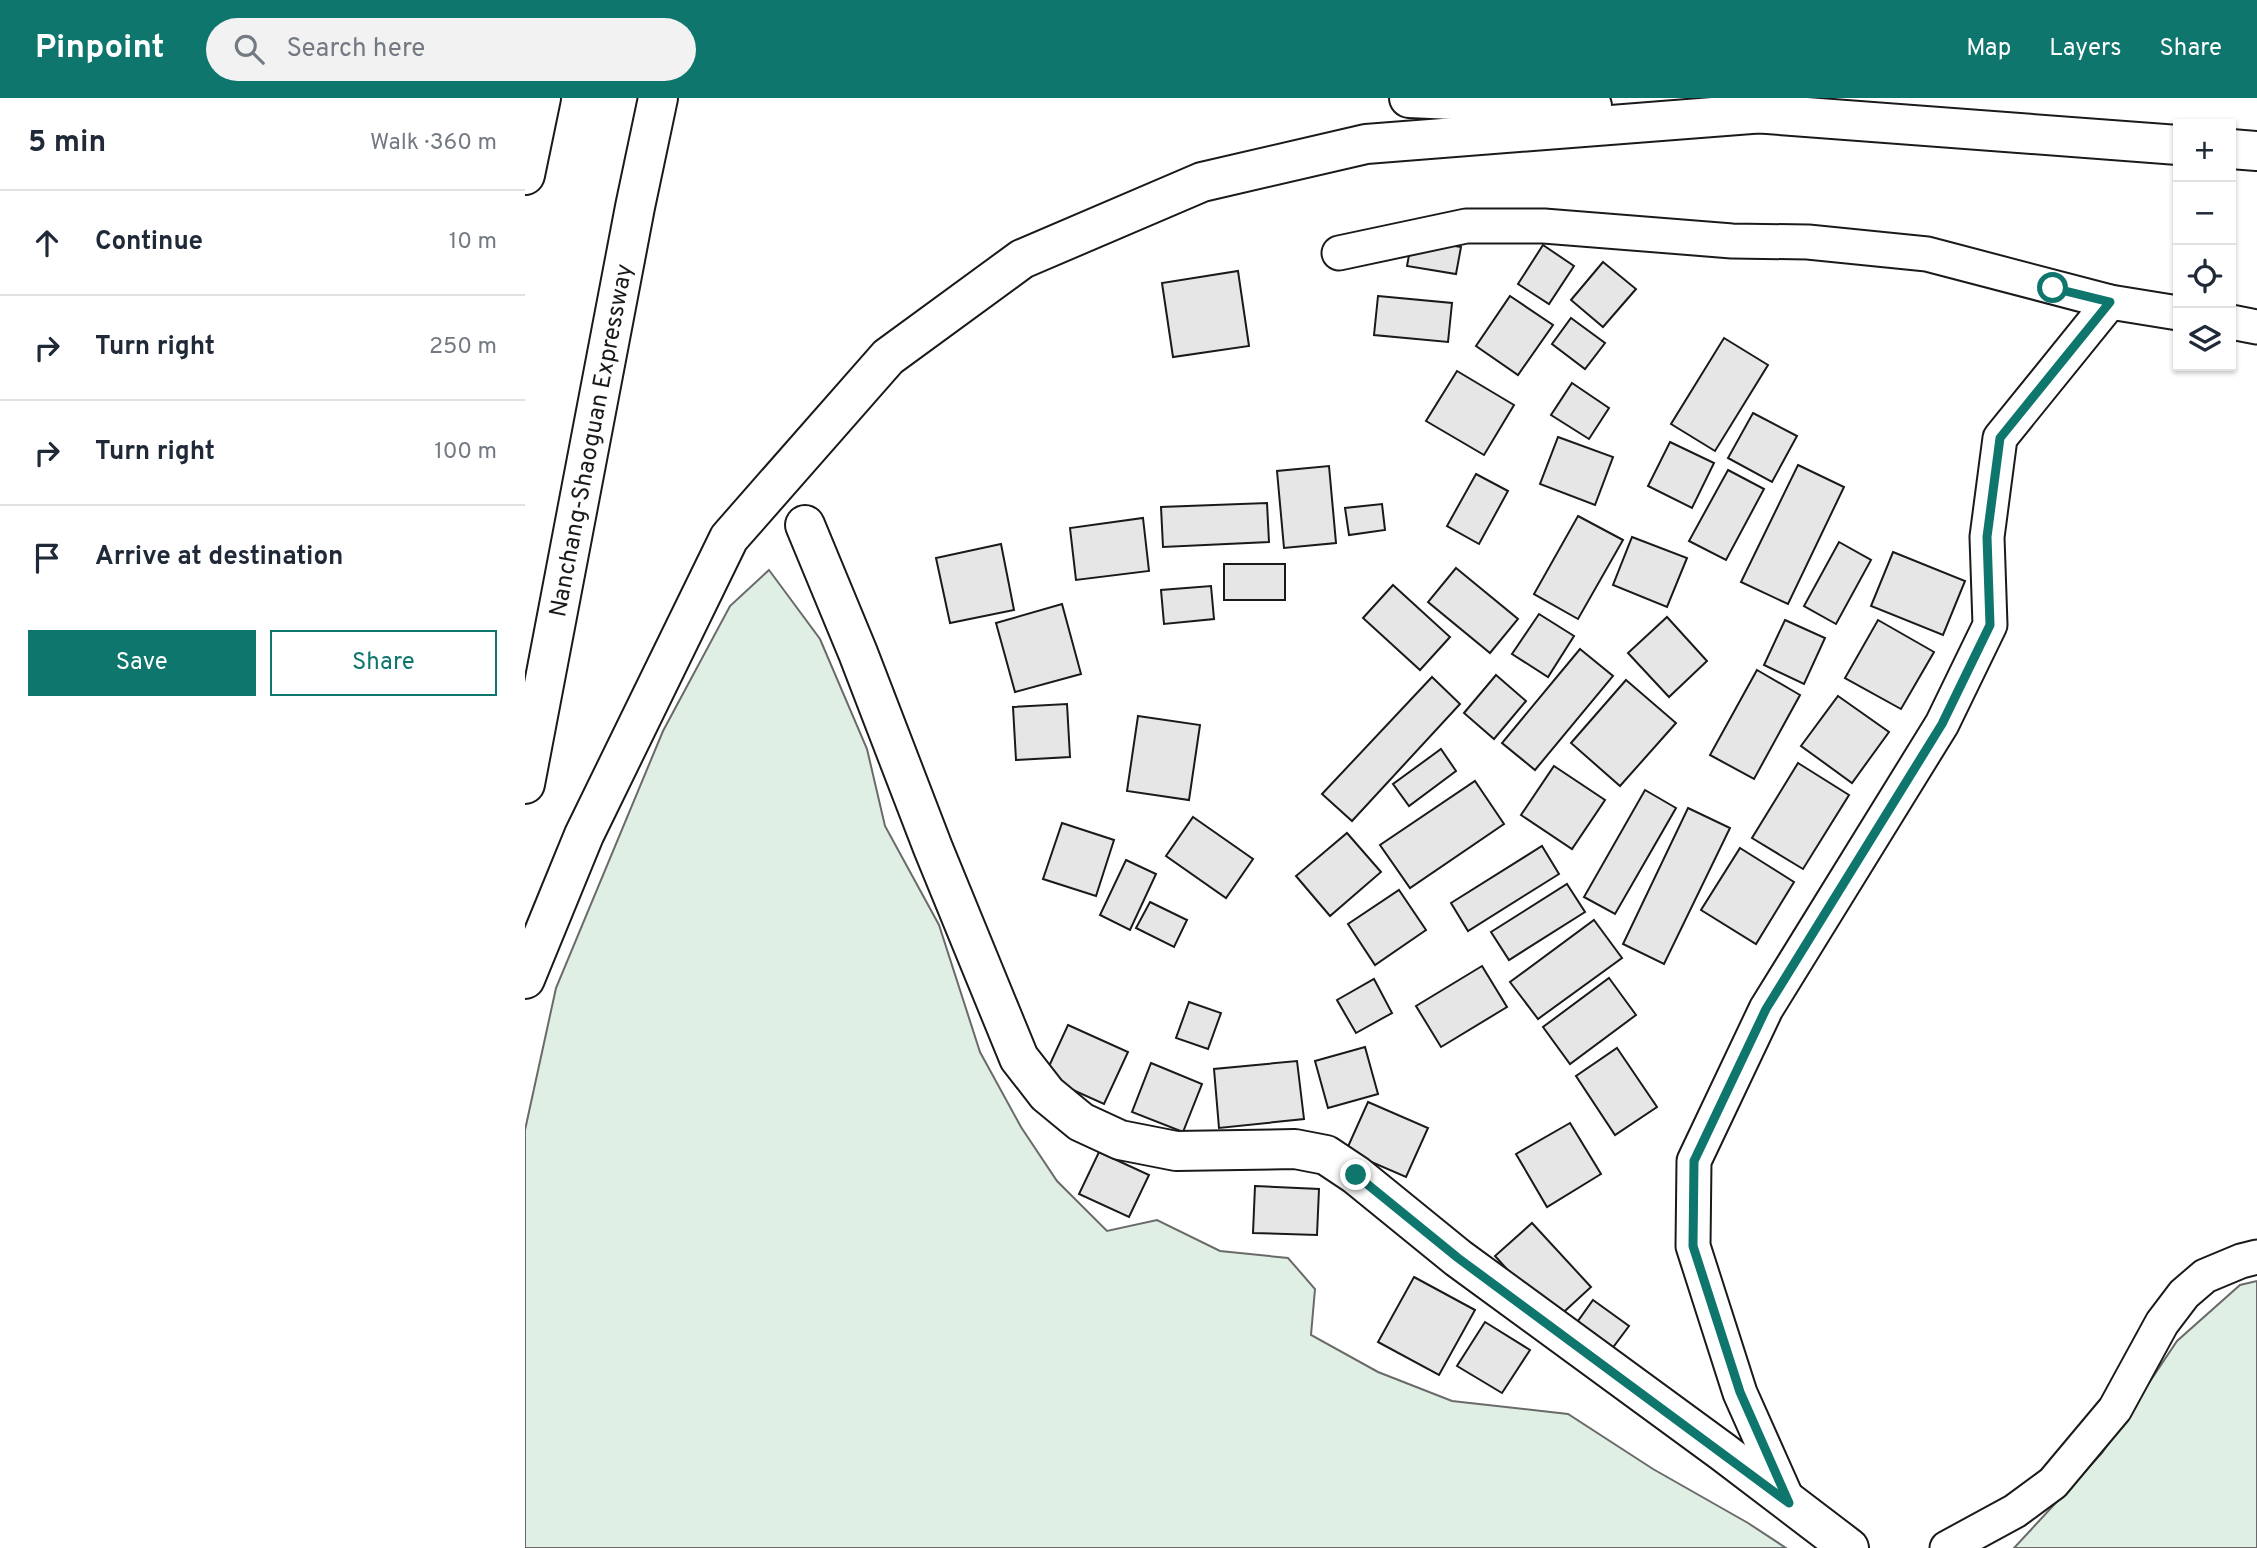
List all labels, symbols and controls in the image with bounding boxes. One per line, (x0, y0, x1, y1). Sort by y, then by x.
search box (206, 18, 696, 81)
text: Pinpoint (35, 28, 164, 70)
icon: search (230, 30, 268, 68)
text: Search here (286, 33, 425, 66)
text: Map (1966, 34, 2011, 64)
text: Layers (2049, 34, 2121, 64)
text: Share (2159, 34, 2222, 64)
map controls (2173, 119, 2236, 371)
button: + (2173, 119, 2236, 182)
text: 5 min (28, 125, 106, 162)
text: Walk · 360 m (370, 129, 497, 158)
button: − (2173, 182, 2236, 245)
icon: ahead (28, 224, 66, 262)
text: Continue (95, 226, 203, 259)
text: 10 m (449, 228, 497, 257)
button: locate (2173, 245, 2236, 308)
street label: Nanchang-Shaoguan Expressway (544, 262, 641, 620)
route start (2037, 272, 2068, 303)
button: layers (2173, 308, 2236, 371)
icon: right (28, 329, 66, 367)
text: Turn right (95, 331, 215, 364)
text: 250 m (429, 333, 497, 362)
icon: right (28, 434, 66, 472)
text: Turn right (95, 436, 215, 469)
text: 100 m (434, 438, 497, 467)
icon: arrive (28, 539, 66, 577)
text: Arrive at destination (95, 541, 343, 574)
button: Save (28, 630, 256, 696)
button: Share (270, 630, 497, 696)
route end (1340, 1159, 1371, 1190)

